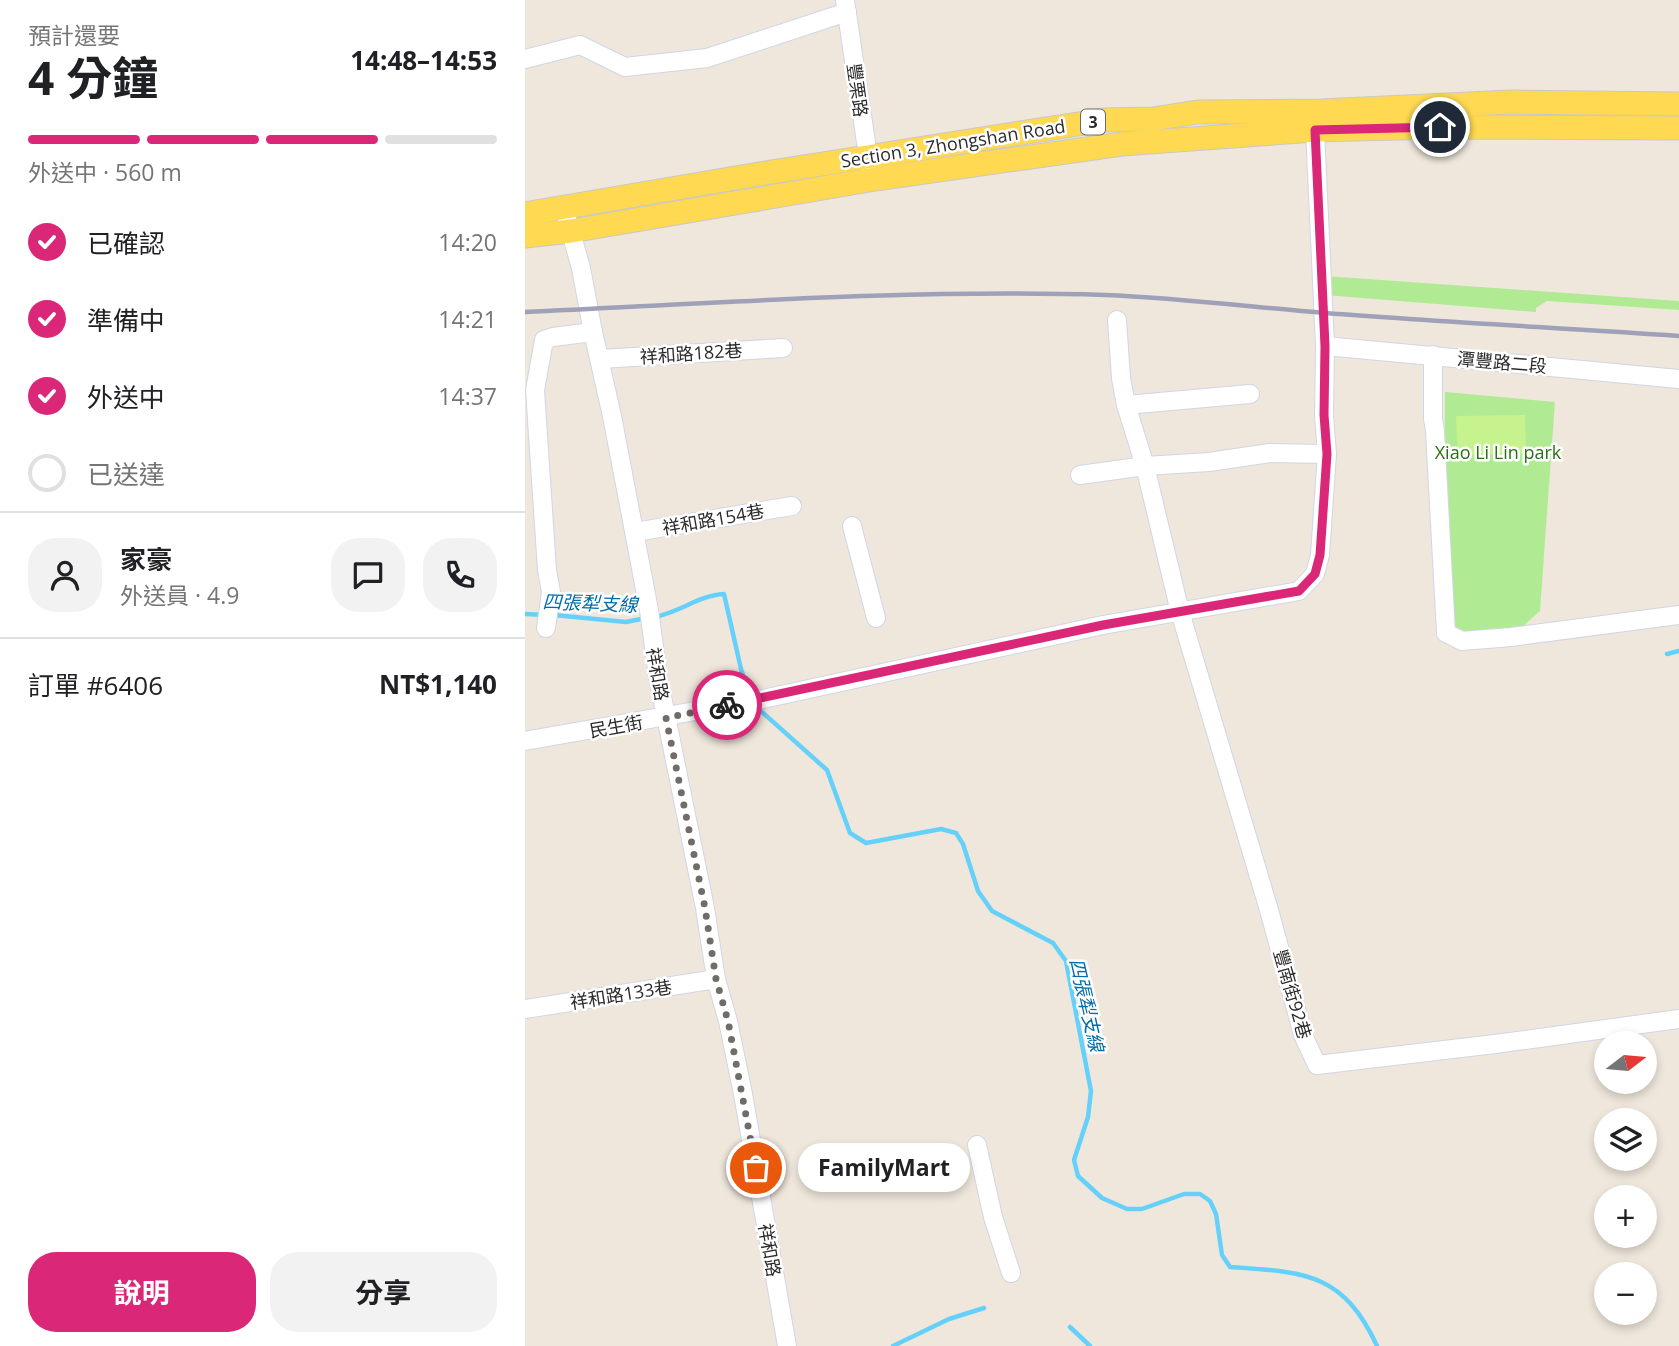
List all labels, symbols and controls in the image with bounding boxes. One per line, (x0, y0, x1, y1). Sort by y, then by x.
text: 預計還要 (28, 19, 120, 51)
text: 14:48–14:53 (350, 42, 497, 78)
text: 4 分鐘 (28, 46, 158, 108)
street label: 豐栗路 (842, 62, 874, 118)
pin (1410, 97, 1470, 157)
icon: home (1421, 108, 1459, 146)
road number: 3 (1081, 110, 1105, 134)
street label: Section 3, Zhongshan Road (839, 113, 1067, 173)
text: 外送中 · 560 m (28, 156, 182, 188)
icon: check (28, 223, 66, 261)
text: 已確認 (87, 225, 165, 261)
text: 14:20 (438, 226, 497, 258)
icon: check (28, 300, 66, 338)
text: 準備中 (87, 302, 165, 338)
text: 14:21 (438, 303, 497, 335)
street label: 祥和路182巷 (639, 337, 743, 369)
street label: 潭豐路二段 (1456, 346, 1548, 378)
icon: check (28, 377, 66, 415)
text: 外送中 (87, 379, 165, 415)
text: 14:37 (438, 380, 497, 412)
park label: Xiao Li Lin park (1435, 440, 1562, 464)
text: 已送達 (87, 456, 165, 492)
street label: 祥和路154巷 (660, 498, 766, 540)
button: person (28, 538, 102, 612)
button: chat (331, 538, 405, 612)
button: phone (423, 538, 497, 612)
text: 家豪 (120, 541, 172, 577)
text: 外送員 · 4.9 (120, 579, 239, 611)
water label: 四張犁支線 (542, 588, 640, 618)
street label: 祥和路 (641, 645, 675, 703)
text: NT$1,140 (379, 666, 497, 702)
text: 訂單 #6406 (28, 667, 163, 703)
courier (692, 670, 762, 740)
icon: bike (708, 686, 746, 724)
street label: 民生街 (587, 709, 645, 743)
street label: 豐南街92巷 (1269, 946, 1317, 1042)
water label: 四張犁支線 (1064, 956, 1111, 1056)
street label: 祥和路133巷 (568, 974, 674, 1014)
north arrow (1594, 1031, 1657, 1094)
map controls (1594, 1031, 1657, 1325)
button: layers (1594, 1108, 1657, 1171)
pin (726, 1138, 786, 1198)
callout: FamilyMart (798, 1144, 969, 1192)
icon: bag (737, 1149, 775, 1187)
text: FamilyMart (818, 1151, 950, 1183)
button: + (1594, 1185, 1657, 1248)
street label: 祥和路 (753, 1221, 787, 1279)
button: 說明 (28, 1252, 256, 1332)
button: 分享 (270, 1252, 497, 1332)
button: − (1594, 1262, 1657, 1325)

